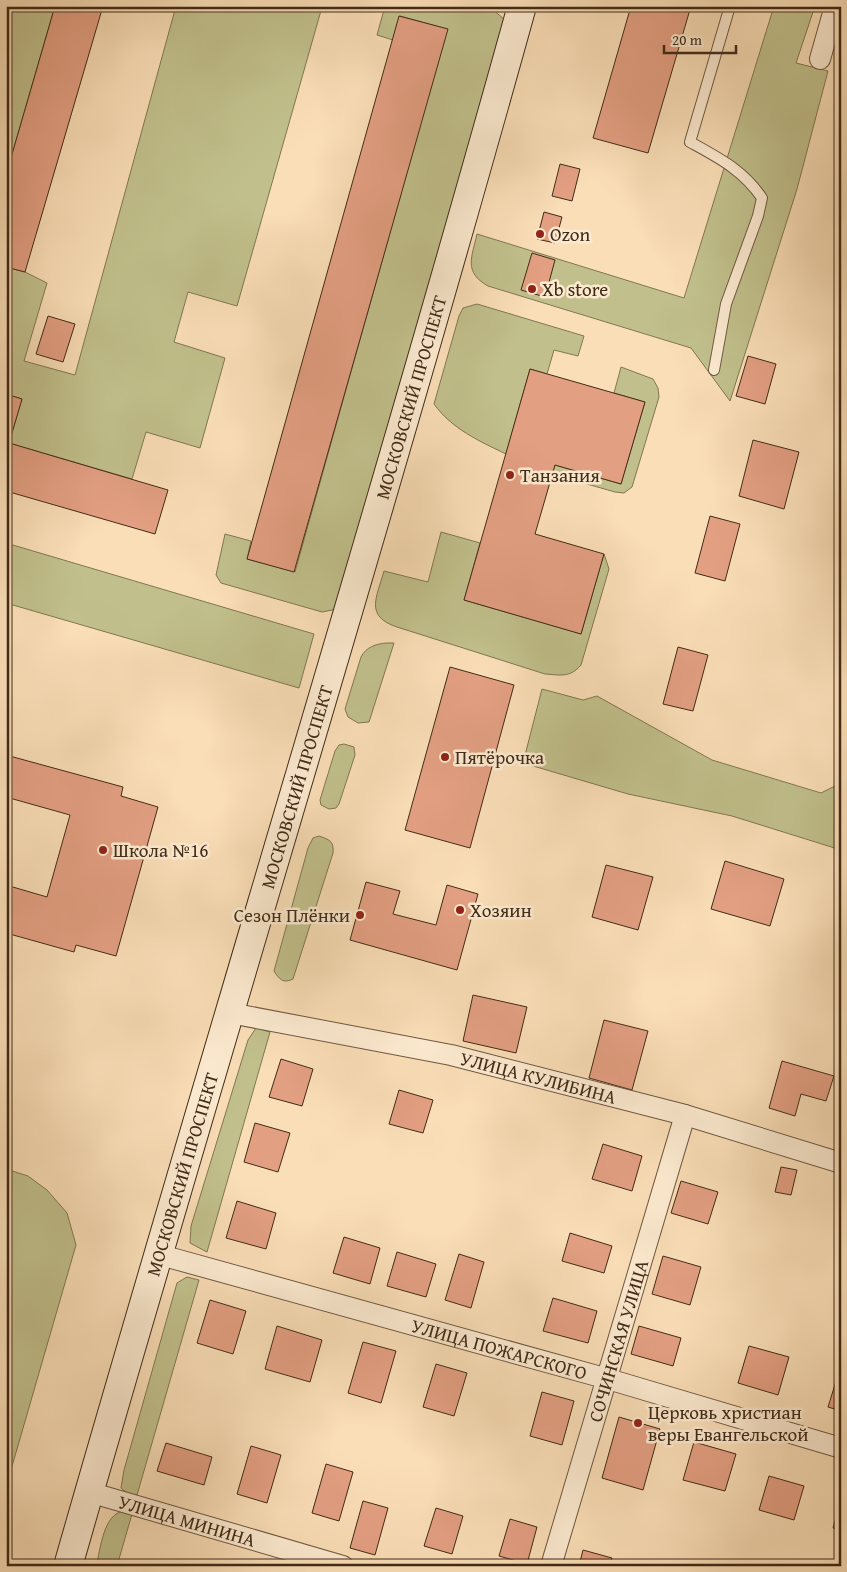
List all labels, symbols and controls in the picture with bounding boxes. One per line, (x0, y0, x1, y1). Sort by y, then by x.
scale bar (664, 22, 737, 54)
text: 20 m (672, 29, 703, 50)
place label: Ozon (550, 220, 591, 248)
marker: Ozon (534, 228, 546, 240)
place label: Xb store (542, 275, 608, 303)
marker: Xb store (526, 283, 538, 295)
street label: МОСКОВСКИЙ ПРОСПЕКТ (368, 292, 454, 503)
place label: Танзания (520, 461, 600, 489)
marker: Танзания (504, 469, 516, 481)
street label: МОСКОВСКИЙ ПРОСПЕКТ (253, 681, 340, 892)
place label: Пятёрочка (455, 743, 544, 771)
marker: Пятёрочка (439, 751, 451, 763)
place label: Школа №16 (113, 836, 208, 864)
marker: Школа №16 (97, 844, 109, 856)
place label: Хозяин (470, 896, 532, 924)
place label: Сезон Плёнки (234, 901, 350, 929)
marker: Хозяин (454, 904, 466, 916)
marker: Сезон Плёнки (354, 909, 366, 921)
street label: УЛИЦА КУЛИБИНА (457, 1044, 620, 1111)
street label: МОСКОВСКИЙ ПРОСПЕКТ (139, 1069, 225, 1279)
street label: СОЧИНСКАЯ УЛИЦА (581, 1256, 655, 1425)
street label: УЛИЦА ПОЖАРСКОГО (408, 1311, 590, 1387)
place label: Церковь христиан веры Евангельской (648, 1398, 809, 1448)
marker: Церковь христиан веры Евангельской (632, 1417, 644, 1429)
street label: УЛИЦА МИНИНА (115, 1487, 259, 1554)

